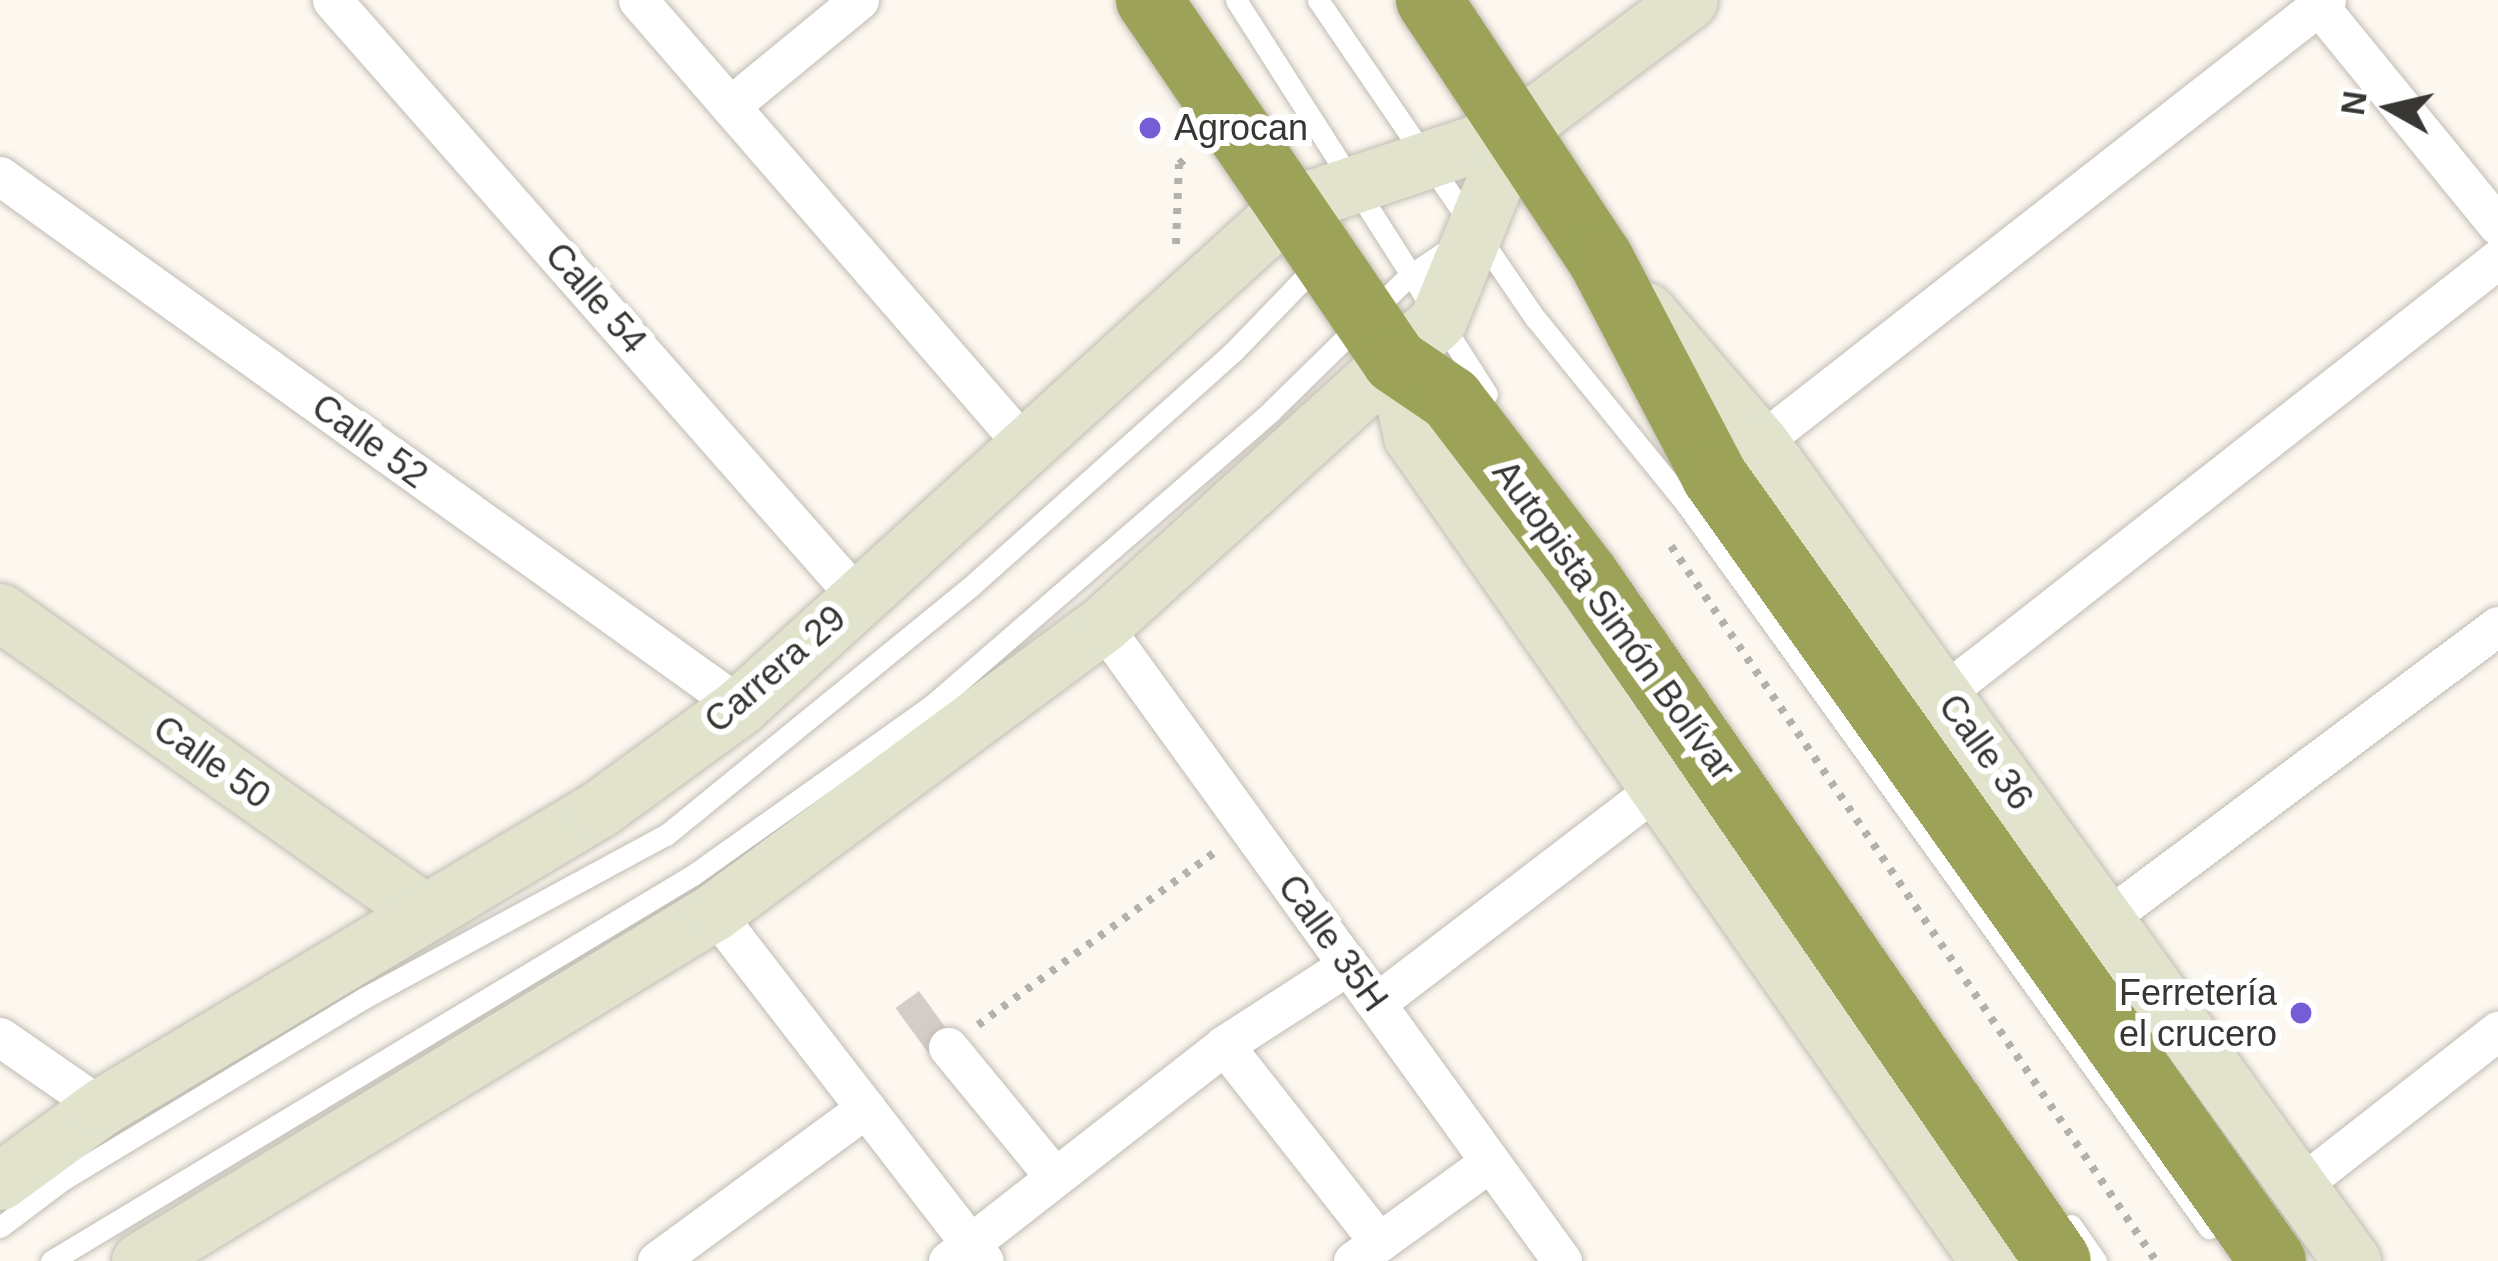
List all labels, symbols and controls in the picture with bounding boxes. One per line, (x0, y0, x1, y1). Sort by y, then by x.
north arrow (2330, 48, 2450, 168)
text: N (2334, 89, 2374, 117)
place label: Agrocan (1174, 106, 1308, 150)
marker: Agrocan (1137, 115, 1163, 141)
street label: Calle 54 (536, 234, 656, 362)
street label: Calle 52 (304, 385, 436, 497)
street label: Autopista Simón Bolívar (1484, 452, 1744, 788)
street label: Carrera 29 (696, 596, 854, 742)
street label: Calle 36 (1930, 686, 2042, 818)
street label: Calle 50 (146, 706, 278, 818)
street label: Calle 35H (1269, 866, 1397, 1020)
place label: Ferretería el crucero (2119, 970, 2277, 1055)
marker: Ferretería el crucero (2288, 1000, 2314, 1026)

